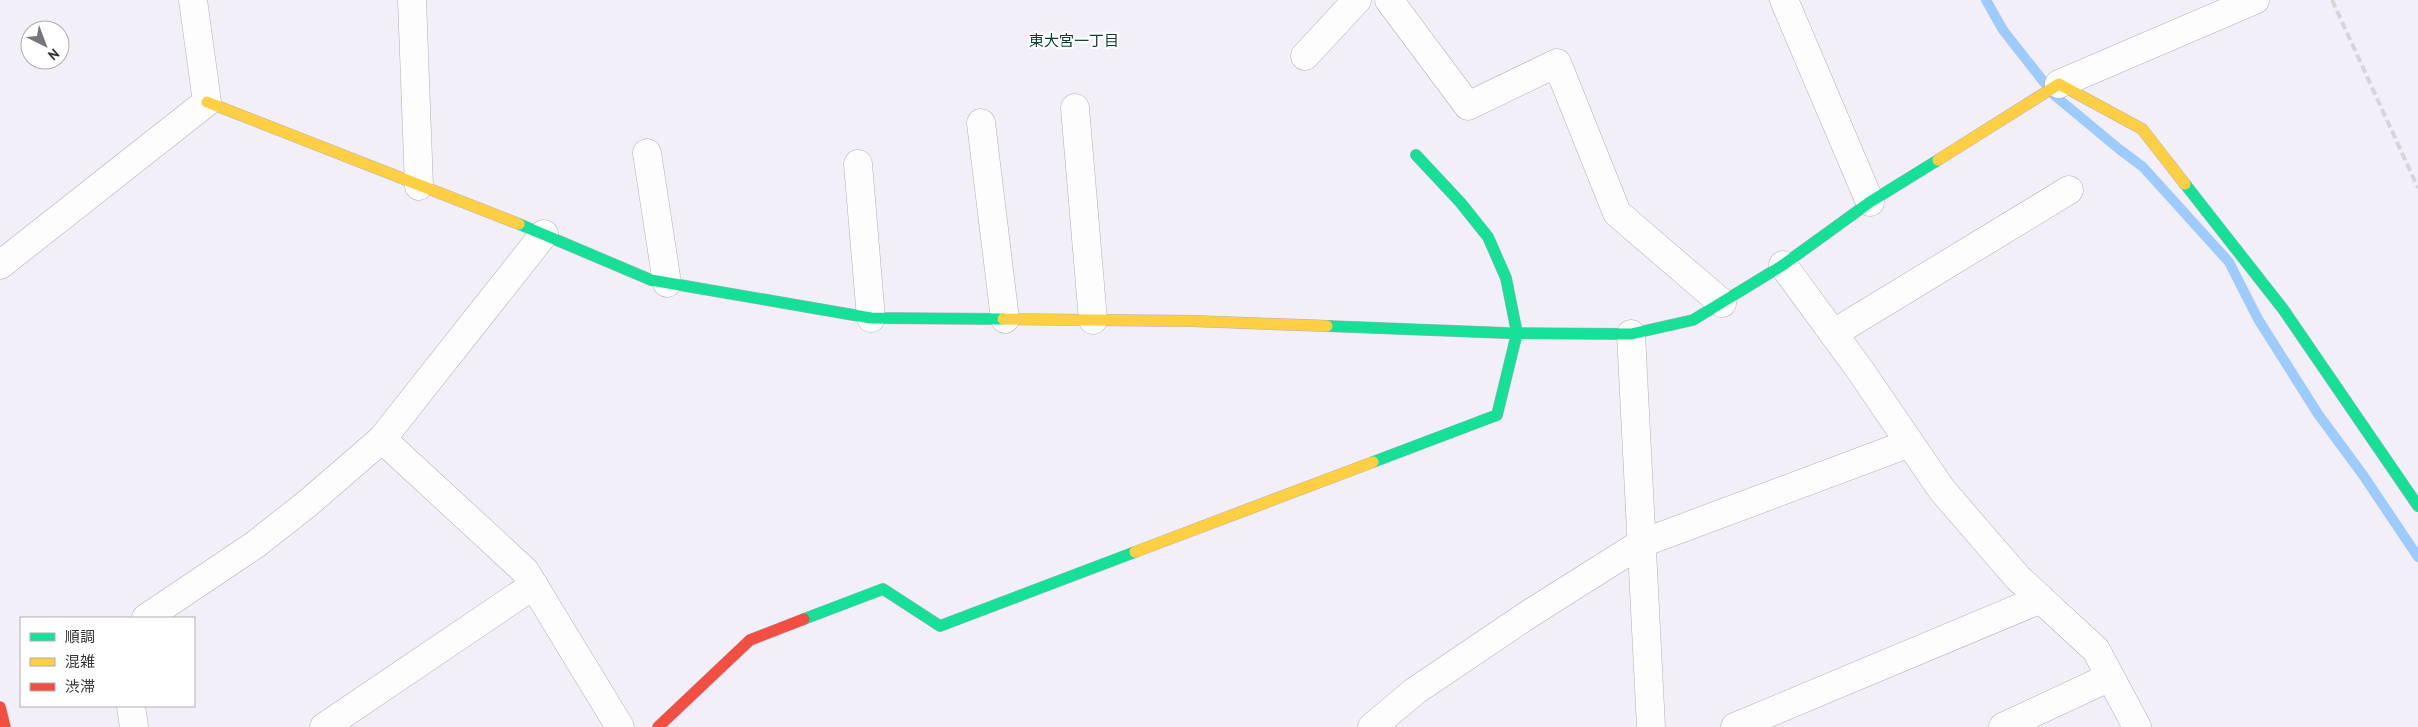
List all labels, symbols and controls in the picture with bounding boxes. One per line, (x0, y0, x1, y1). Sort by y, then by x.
north arrow (20, 20, 70, 70)
district label: 東大宮一丁目 (1029, 31, 1119, 50)
text: N (44, 45, 63, 64)
legend (20, 617, 195, 707)
text: 順調 (65, 627, 95, 646)
text: 混雑 (65, 652, 95, 671)
text: 渋滞 (65, 677, 95, 696)

